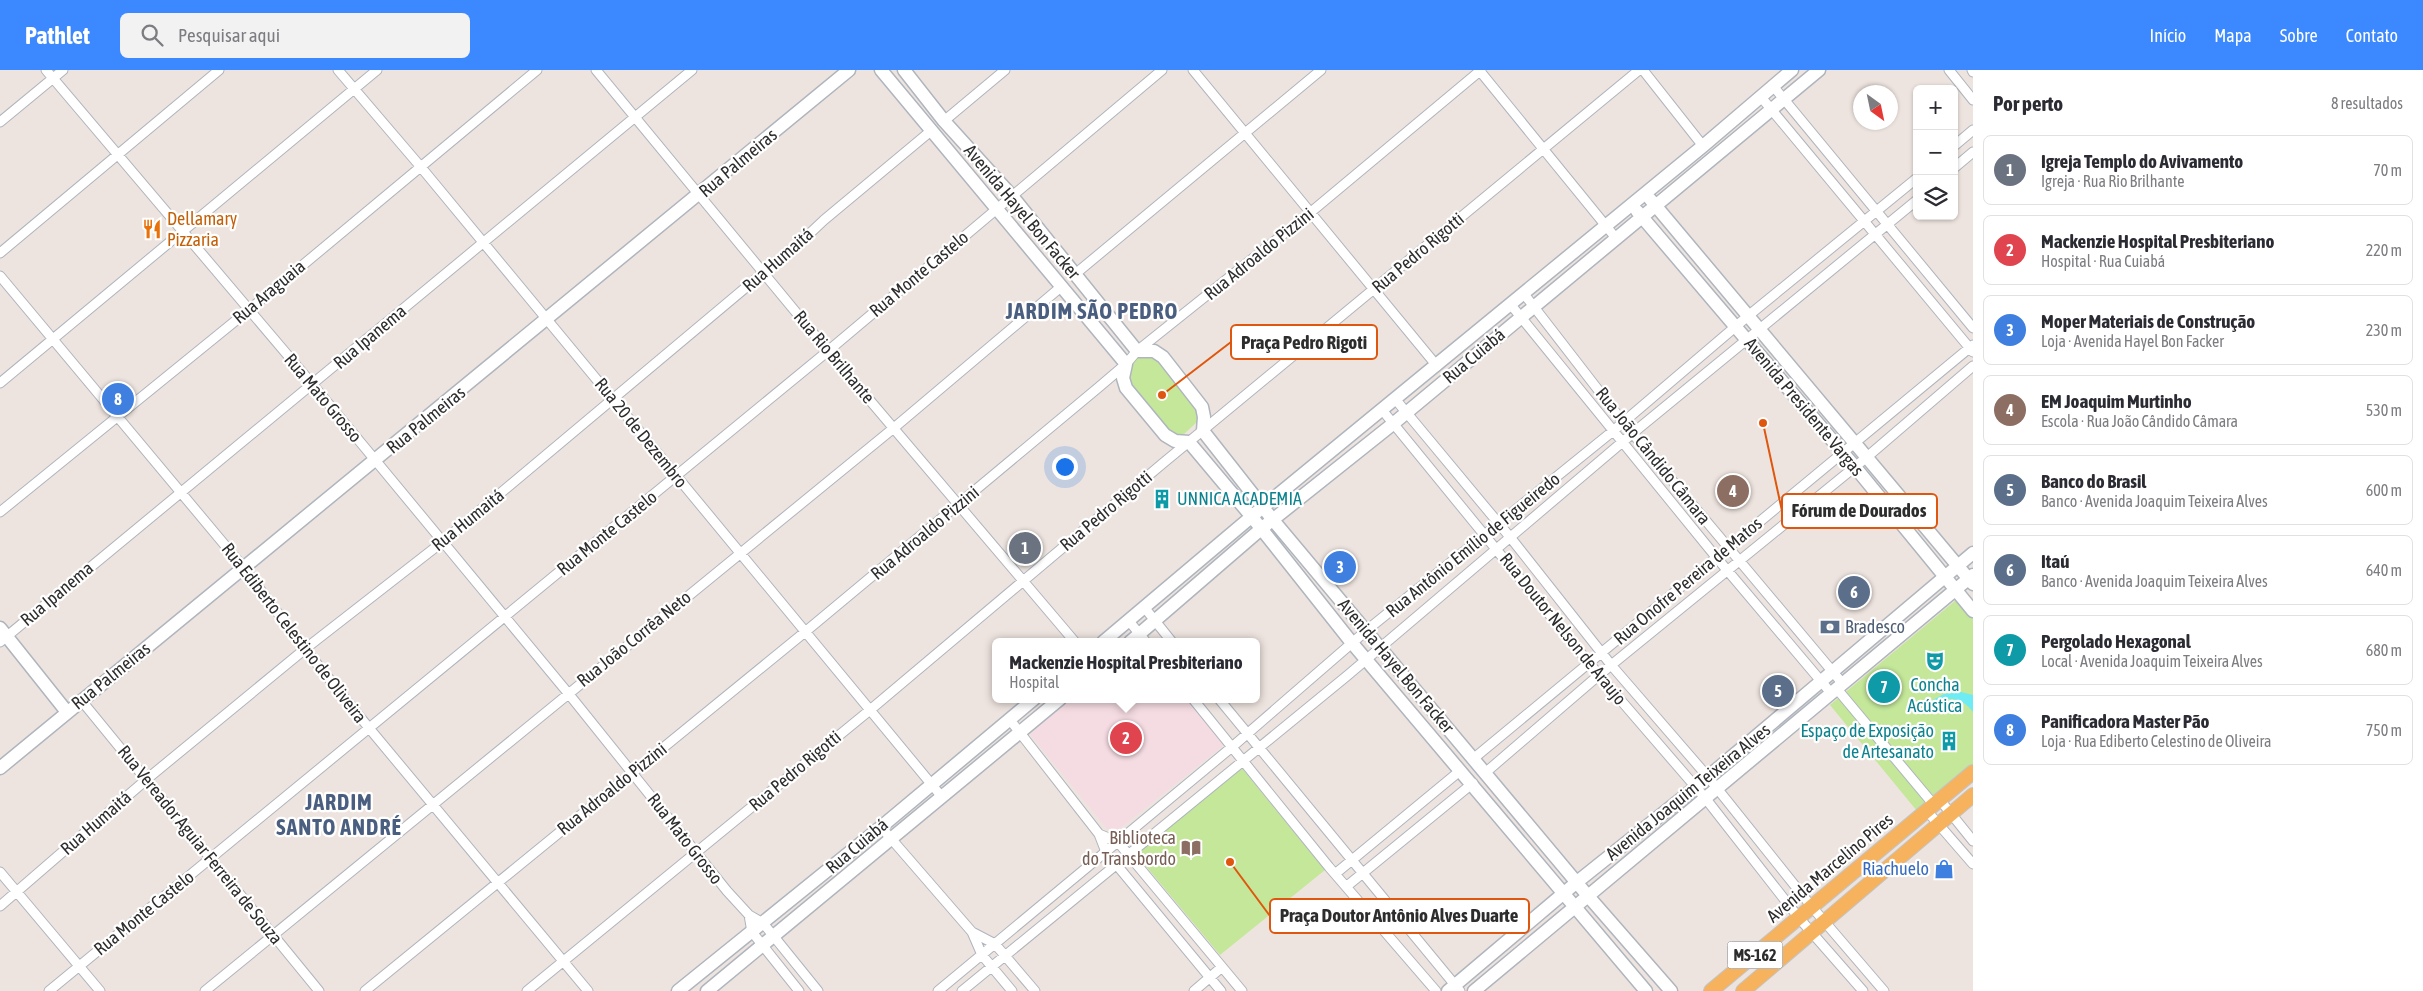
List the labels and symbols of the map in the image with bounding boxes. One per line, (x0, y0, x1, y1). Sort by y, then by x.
north arrow (1853, 85, 1898, 130)
street label: Rua Palmeiras (695, 124, 781, 201)
street label: Avenida Hayel Bon Facker (960, 140, 1085, 284)
street label: Rua Adroaldo Pizzini (1200, 203, 1318, 304)
place label: Dellamary Pizzaria (167, 208, 237, 250)
street label: Rua Pedro Rigotti (1367, 208, 1468, 297)
restaurant icon: Dellamary Pizzaria (141, 218, 163, 240)
street label: Rua Humaitá (738, 223, 817, 296)
street label: Rua Monte Castelo (865, 226, 972, 321)
street label: Rua Araguaia (228, 255, 309, 328)
district label: JARDIM SÃO PEDRO (1005, 298, 1178, 324)
street label: Rua Ipanema (329, 300, 410, 373)
street label: Rua Rio Brilhante (790, 306, 879, 407)
street label: Rua Cuiabá (1438, 324, 1509, 388)
callout: Praça Pedro Rigoti (1231, 325, 1377, 359)
text: Praça Pedro Rigoti (1241, 331, 1367, 353)
street label: Avenida Presidente Vargas (1740, 333, 1868, 480)
street label: Rua Mato Grosso (280, 349, 367, 446)
street label: Rua 20 de Dezembro (591, 374, 692, 492)
pin: 8 (102, 380, 134, 418)
street label: Rua Palmeiras (382, 382, 469, 458)
street label: Rua João Cândido Câmara (1592, 383, 1715, 529)
your location (1052, 454, 1078, 480)
street label: Rua Pedro Rigotti (1055, 466, 1156, 555)
street label: Rua Antônio Emílio de Figueiredo (1382, 468, 1564, 621)
pin: 4 (1717, 472, 1749, 510)
street label: Rua Adroaldo Pizzini (866, 481, 983, 584)
street label: Rua Humaitá (427, 484, 508, 555)
street label: Rua Monte Castelo (552, 486, 661, 579)
building icon: UNNICA ACADEMIA (1151, 488, 1173, 510)
place label: UNNICA ACADEMIA (1177, 488, 1302, 509)
callout: Fórum de Dourados (1782, 494, 1937, 528)
text: Fórum de Dourados (1792, 499, 1927, 521)
street label: Rua Onofre Pereira de Matos (1609, 513, 1766, 649)
pin: 1 (1009, 529, 1041, 567)
street label: Rua Ediberto Celestino de Oliveira (218, 539, 371, 727)
pin: 3 (1324, 548, 1356, 586)
street label: Rua Doutor Nelson de Araujo (1496, 549, 1631, 709)
street label: Rua Ipanema (16, 557, 97, 630)
pin: 6 (1838, 573, 1870, 611)
street label: Rua João Corrêa Neto (572, 586, 695, 691)
street label: Avenida Hayel Bon Facker (1334, 594, 1459, 738)
bank icon: Bradesco (1819, 616, 1841, 638)
place label: Bradesco (1845, 616, 1905, 637)
street label: Rua Palmeiras (67, 638, 154, 714)
theatre icon: Concha Acústica (1924, 650, 1946, 672)
pin: 7 (1868, 668, 1900, 706)
pin: 5 (1762, 672, 1794, 710)
place label: Concha Acústica (1908, 674, 1962, 716)
pin: 2 (1110, 719, 1142, 757)
street label: Avenida Joaquim Teixeira Alves (1601, 719, 1774, 864)
place label: Espaço de Exposição de Artesanato (1800, 720, 1934, 762)
street label: Rua Pedro Rigotti (744, 726, 845, 815)
building icon: Espaço de Exposição de Artesanato (1938, 730, 1960, 752)
street label: Rua Adroaldo Pizzini (553, 738, 671, 839)
street label: Rua Vereador Aguiar Ferreira de Souza (114, 741, 287, 948)
street label: Rua Humaitá (56, 786, 135, 859)
district label: JARDIM SANTO ANDRÉ (276, 789, 402, 840)
street label: Rua Mato Grosso (643, 789, 727, 888)
street label: Avenida Marcelino Pires (1762, 809, 1897, 926)
street label: Rua Cuiabá (821, 814, 892, 878)
place label: Biblioteca do Transbordo (1082, 827, 1176, 869)
library icon: Biblioteca do Transbordo (1180, 837, 1202, 859)
place label: Riachuelo (1862, 858, 1929, 879)
shop icon: Riachuelo (1933, 858, 1955, 880)
street label: Rua Monte Castelo (89, 866, 198, 959)
callout: Praça Doutor Antônio Alves Duarte (1270, 899, 1529, 933)
text: Praça Doutor Antônio Alves Duarte (1280, 904, 1519, 926)
road number: MS-162 (1728, 942, 1782, 968)

